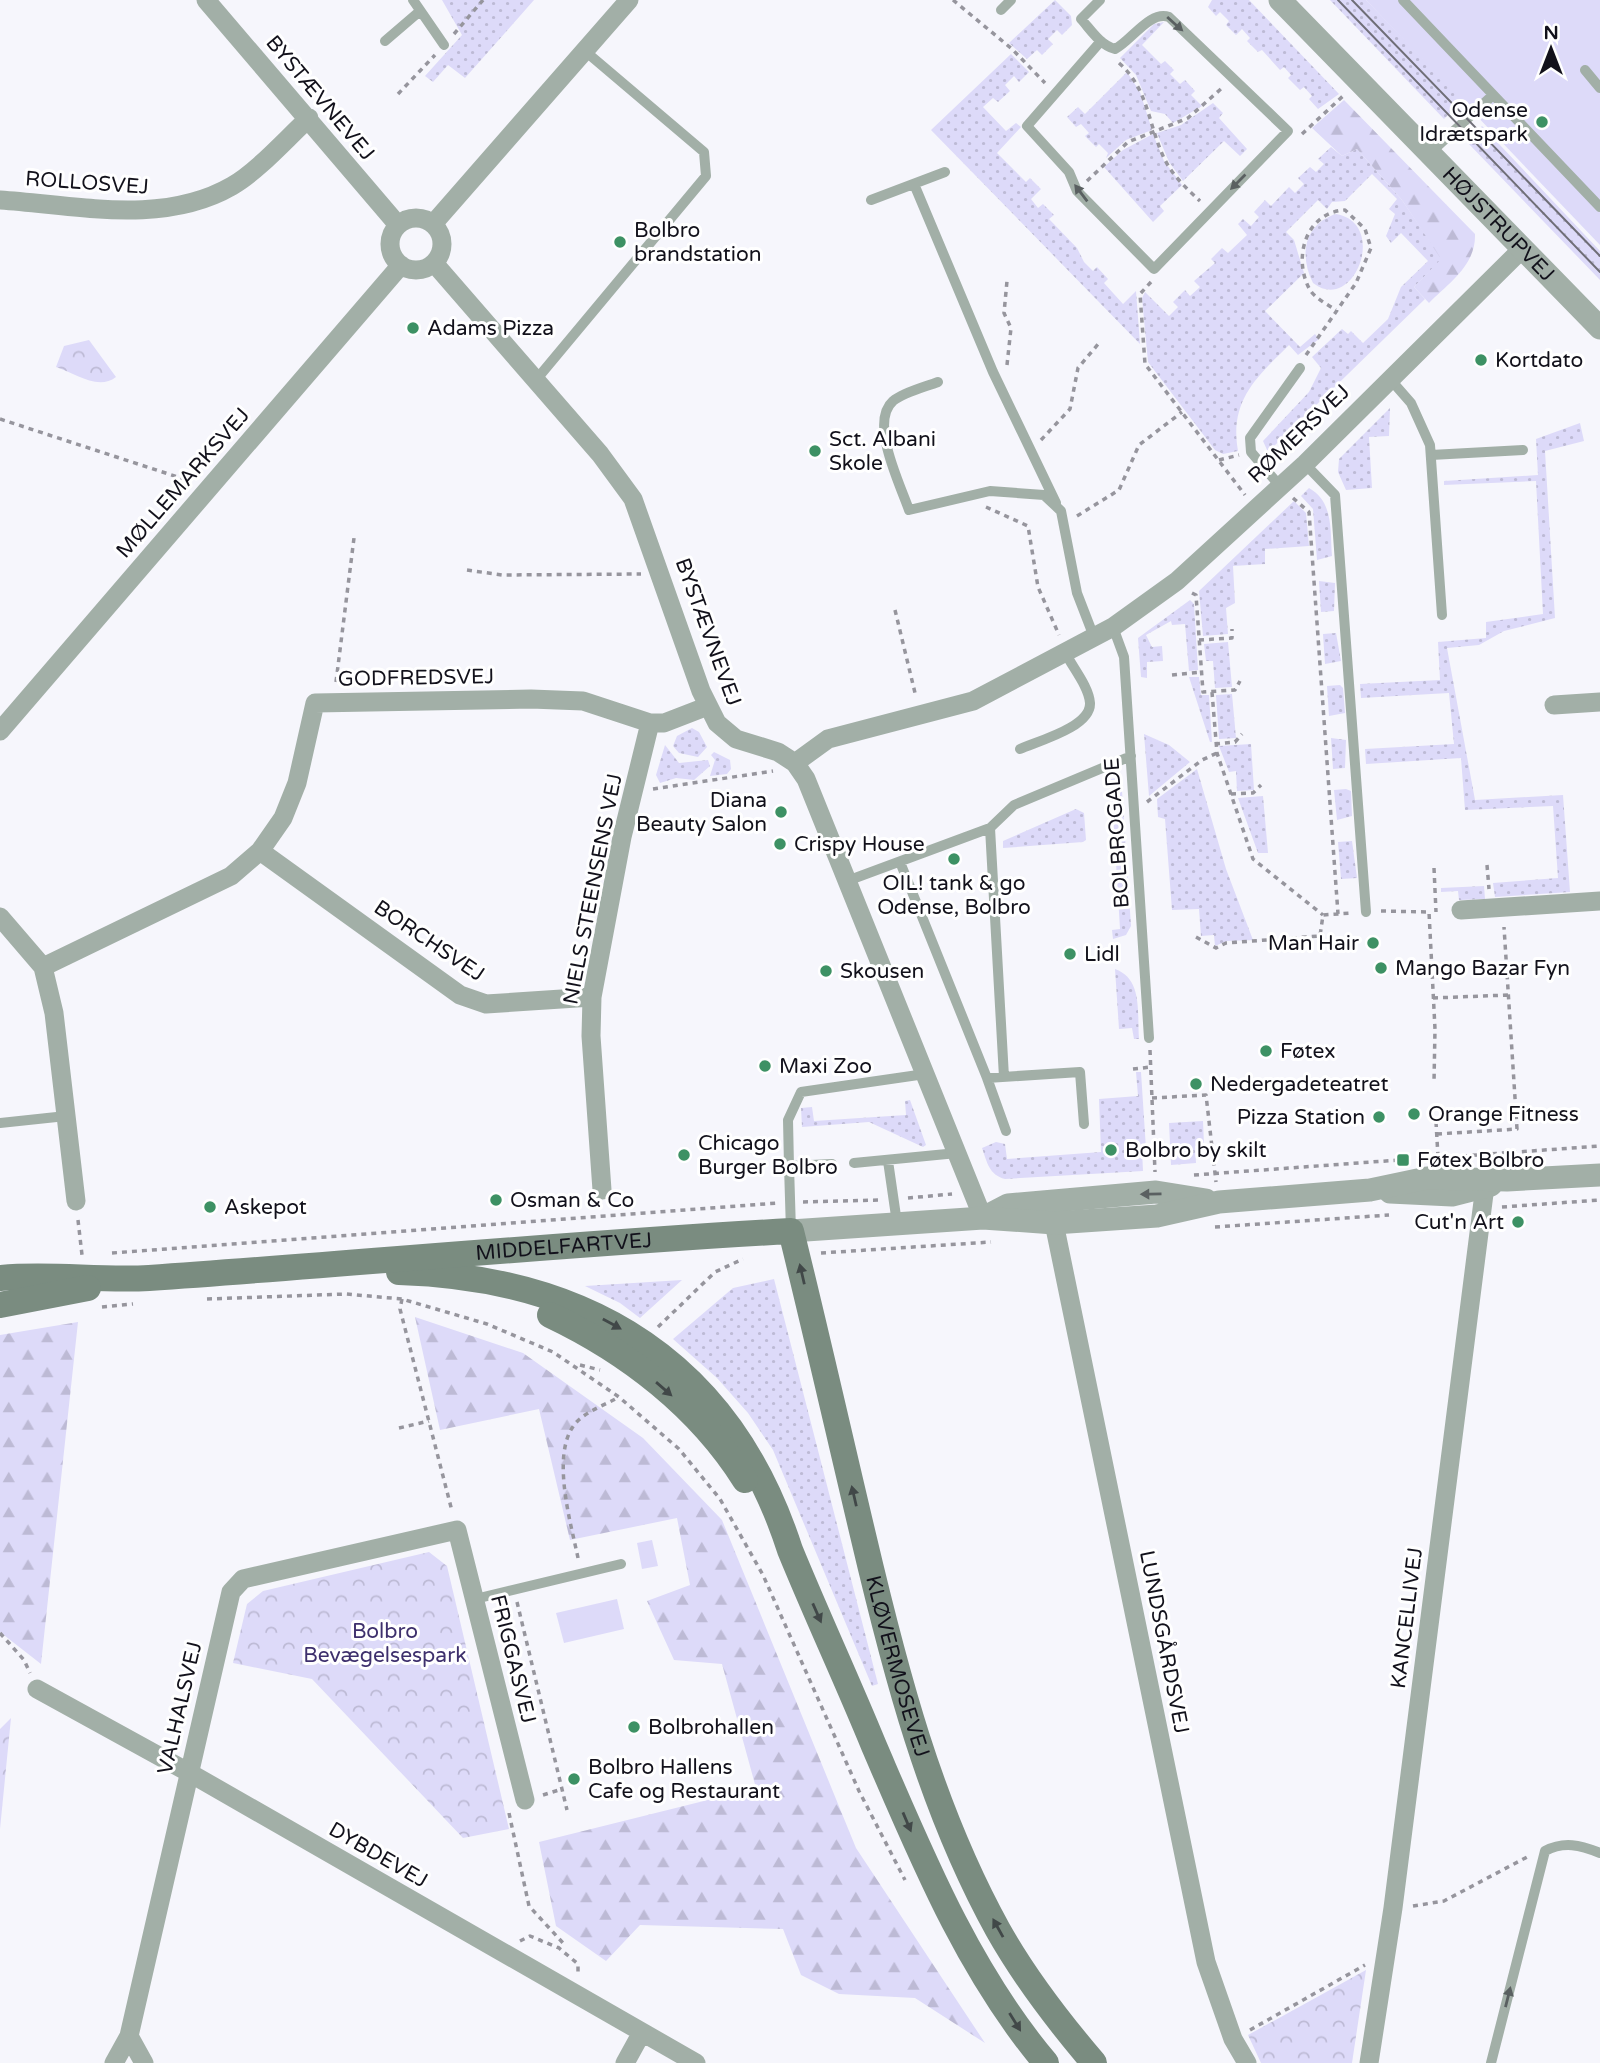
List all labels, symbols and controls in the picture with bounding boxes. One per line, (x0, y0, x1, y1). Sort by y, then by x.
north arrow (1516, 14, 1586, 84)
one-way arrow (1166, 16, 1184, 32)
text: N (1543, 22, 1559, 44)
street label: BYSTÆVNEVEJ (260, 30, 380, 166)
place label: Odense Idrætspark (1419, 98, 1528, 147)
marker: Odense Idrætspark (1534, 114, 1550, 130)
street label: HØJSTRUPVEJ (1437, 162, 1560, 286)
street label: ROLLOSVEJ (24, 166, 150, 200)
one-way arrow (1231, 173, 1247, 190)
one-way arrow (1074, 183, 1088, 202)
place label: Bolbro brandstation (634, 218, 762, 267)
marker: Bolbro brandstation (612, 234, 628, 250)
place label: Adams Pizza (427, 316, 554, 341)
marker: Adams Pizza (405, 320, 421, 336)
place label: Kortdato (1495, 348, 1583, 373)
marker: Kortdato (1473, 352, 1489, 368)
street label: RØMERSVEJ (1243, 379, 1355, 489)
street label: MØLLEMARKSVEJ (111, 403, 255, 563)
place label: Sct. Albani Skole (829, 427, 936, 476)
marker: Sct. Albani Skole (807, 443, 823, 459)
street label: BYSTÆVNEVEJ (670, 555, 746, 709)
street label: GODFREDSVEJ (338, 664, 494, 692)
street label: BOLBROGADE (1099, 757, 1135, 909)
street label: NIELS STEENSENS VEJ (558, 771, 628, 1007)
place label: Diana Beauty Salon (636, 788, 767, 837)
marker: Diana Beauty Salon (773, 804, 789, 820)
place label: Crispy House (794, 832, 925, 857)
marker: Crispy House (772, 836, 788, 852)
marker: OIL! tank & go Odense, Bolbro (946, 851, 962, 867)
place label: OIL! tank & go Odense, Bolbro (877, 871, 1031, 920)
street label: BORCHSVEJ (369, 895, 489, 987)
place label: Man Hair (1268, 931, 1359, 956)
marker: Man Hair (1365, 935, 1381, 951)
place label: Lidl (1084, 942, 1120, 967)
marker: Lidl (1062, 946, 1078, 962)
place label: Mango Bazar Fyn (1395, 956, 1570, 981)
place label: Skousen (840, 959, 924, 984)
marker: Mango Bazar Fyn (1373, 960, 1389, 976)
marker: Skousen (818, 963, 834, 979)
place label: Føtex (1280, 1039, 1336, 1064)
marker: Føtex (1258, 1043, 1274, 1059)
place label: Maxi Zoo (779, 1054, 872, 1079)
marker: Maxi Zoo (757, 1058, 773, 1074)
place label: Nedergadeteatret (1210, 1072, 1388, 1097)
marker: Nedergadeteatret (1188, 1076, 1204, 1092)
place label: Orange Fitness (1428, 1102, 1579, 1127)
place label: Pizza Station (1237, 1105, 1365, 1130)
marker: Orange Fitness (1406, 1106, 1422, 1122)
marker: Pizza Station (1371, 1109, 1387, 1125)
place label: Chicago Burger Bolbro (698, 1131, 838, 1180)
place label: Bolbro by skilt (1125, 1138, 1267, 1163)
marker: Bolbro by skilt (1103, 1142, 1119, 1158)
marker: Chicago Burger Bolbro (676, 1147, 692, 1163)
place label: Føtex Bolbro (1417, 1148, 1544, 1173)
marker: Føtex Bolbro (1395, 1152, 1411, 1168)
place label: Osman & Co (510, 1188, 634, 1213)
one-way arrow (1140, 1188, 1162, 1199)
marker: Osman & Co (488, 1192, 504, 1208)
place label: Askepot (224, 1195, 307, 1220)
marker: Askepot (202, 1199, 218, 1215)
place label: Cut'n Art (1414, 1210, 1504, 1235)
marker: Cut'n Art (1510, 1214, 1526, 1230)
street label: MIDDELFARTVEJ (474, 1227, 653, 1265)
one-way arrow (796, 1263, 807, 1285)
one-way arrow (602, 1318, 622, 1330)
one-way arrow (655, 1381, 673, 1397)
one-way arrow (848, 1485, 859, 1507)
street label: KANCELLIVEJ (1386, 1546, 1428, 1690)
street label: LUNDSGÅRDSVEJ (1134, 1548, 1194, 1736)
street label: KLØVERMOSEVEJ (861, 1573, 935, 1760)
street label: FRIGGASVEJ (485, 1592, 541, 1726)
one-way arrow (811, 1603, 823, 1623)
park label: Bolbro Bevægelsespark (303, 1619, 467, 1668)
street label: VALHALSVEJ (153, 1639, 207, 1777)
place label: Bolbrohallen (648, 1715, 774, 1740)
marker: Bolbrohallen (626, 1719, 642, 1735)
place label: Bolbro Hallens Cafe og Restaurant (588, 1755, 780, 1804)
marker: Bolbro Hallens Cafe og Restaurant (566, 1771, 582, 1787)
one-way arrow (901, 1812, 912, 1833)
street label: DYBDEVEJ (324, 1817, 432, 1893)
one-way arrow (992, 1918, 1004, 1938)
one-way arrow (1503, 1986, 1514, 2008)
one-way arrow (1008, 2012, 1021, 2031)

